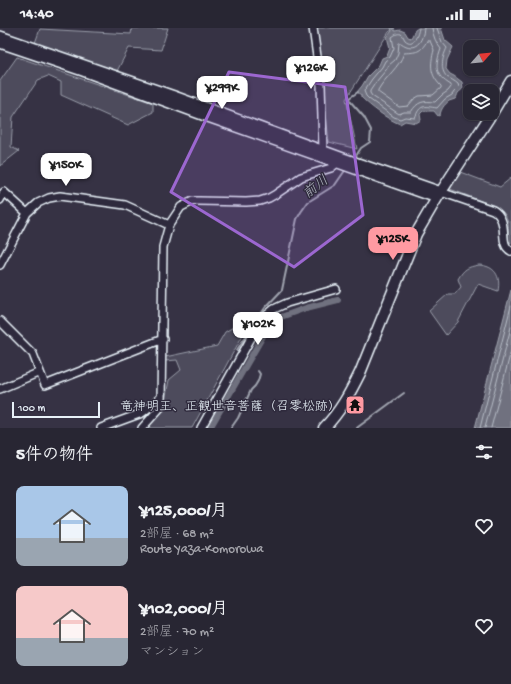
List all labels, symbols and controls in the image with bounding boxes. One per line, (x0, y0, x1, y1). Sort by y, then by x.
text: 14:40 (20, 5, 53, 23)
north arrow (463, 40, 499, 76)
map controls (463, 40, 499, 120)
pin: ¥126K (283, 56, 339, 90)
text: ¥126K (295, 61, 327, 76)
pin: ¥299K (194, 76, 250, 110)
text: ¥299K (206, 81, 238, 96)
button: layers (463, 84, 499, 120)
pin: ¥150K (38, 153, 94, 187)
text: ¥150K (50, 158, 82, 173)
water label: 前川 (300, 172, 333, 203)
pin: ¥125K (365, 227, 421, 261)
text: ¥125K (377, 232, 409, 247)
pin: ¥102K (230, 312, 286, 346)
text: ¥102K (242, 317, 274, 332)
temple icon: 竜神明王、正観世音菩薩（召零松跡） (344, 394, 366, 416)
place label: 竜神明王、正観世音菩薩（召零松跡） (120, 399, 341, 415)
scale bar (12, 400, 100, 419)
text: 100 m (18, 403, 45, 415)
icon: filters (473, 441, 495, 463)
text: 5件の物件 (16, 446, 93, 466)
icon: home (48, 502, 96, 550)
text: ¥125,000/月 (140, 502, 227, 522)
icon: heart (473, 515, 495, 537)
text: 2部屋 · 68 m² (140, 527, 214, 542)
text: Route Yaza-Komorowa (140, 542, 264, 557)
text: ¥102,000/月 (140, 600, 228, 620)
icon: home (48, 602, 96, 650)
icon: heart (473, 615, 495, 637)
text: 2部屋 · 70 m² (140, 625, 214, 640)
text: マンション (140, 645, 204, 660)

